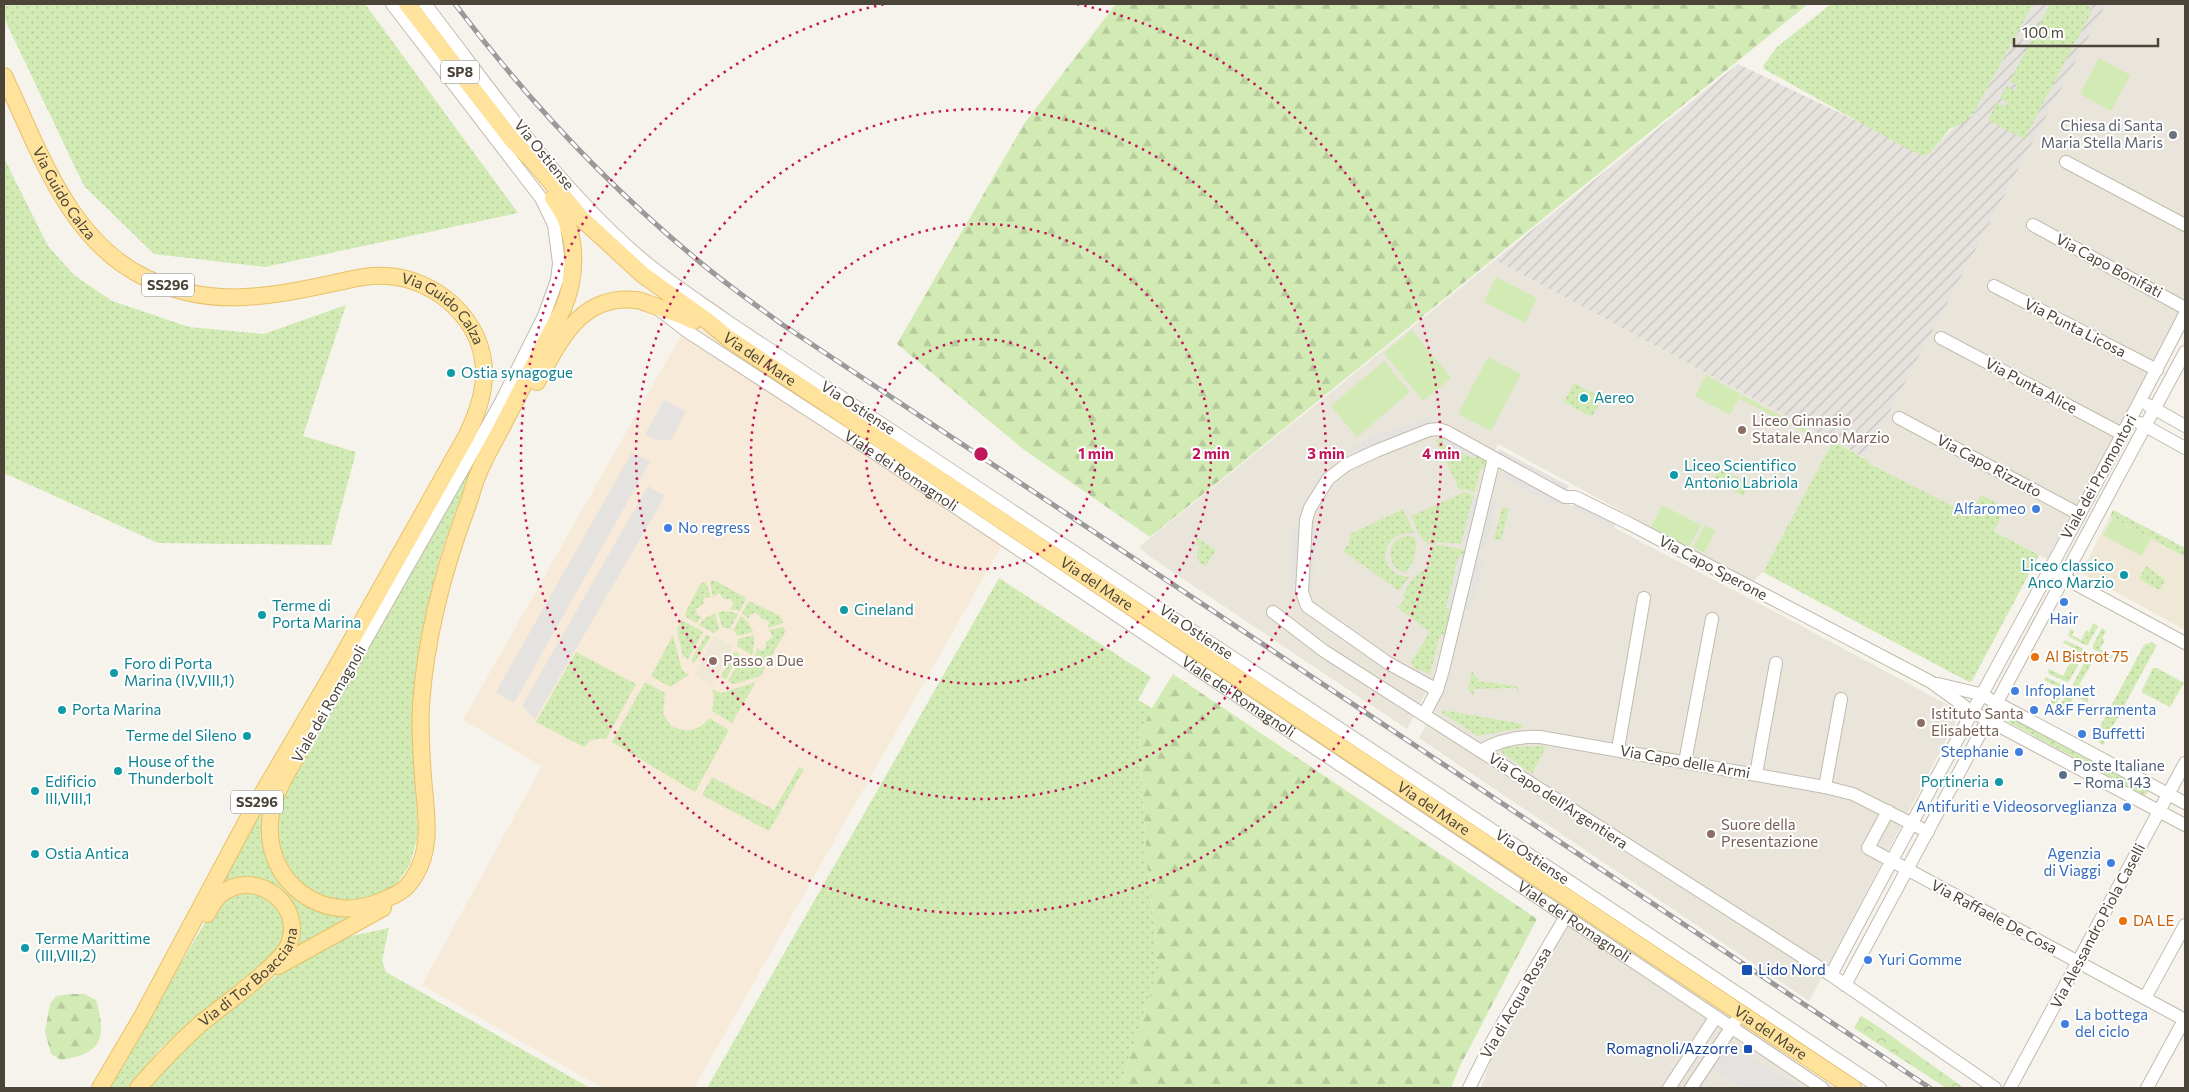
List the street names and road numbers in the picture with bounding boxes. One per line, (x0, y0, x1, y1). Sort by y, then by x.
road number: SP8 (441, 61, 479, 84)
street label: Via Ostiense (511, 116, 579, 193)
street label: Via Guido Calza (30, 144, 100, 243)
street label: Via Capo Bonifati (2053, 229, 2166, 301)
street label: Via Guido Calza (400, 268, 488, 347)
road number: SS296 (142, 274, 194, 296)
street label: Via Punta Licosa (2022, 294, 2129, 360)
street label: Via del Mare (720, 328, 800, 389)
street label: Via Punta Alice (1982, 353, 2081, 417)
street label: Via Ostiense (818, 376, 899, 438)
street label: Viale dei Promontori (2056, 411, 2140, 542)
street label: Viale dei Romagnoli (841, 426, 962, 514)
street label: Via Capo Rizzuto (1934, 430, 2045, 500)
street label: Via Capo Sperone (1656, 531, 1771, 603)
street label: Via del Mare (1057, 552, 1137, 614)
street label: Via Ostiense (1156, 600, 1237, 662)
street label: Viale dei Romagnoli (287, 642, 369, 765)
street label: Viale dei Romagnoli (1179, 651, 1299, 740)
street label: Via Capo delle Armi (1619, 741, 1752, 781)
street label: Via Capo dell'Argentiera (1485, 748, 1632, 852)
street label: Via del Mare (1394, 777, 1474, 838)
road number: SS296 (231, 790, 283, 814)
street label: Via Ostiense (1492, 825, 1573, 887)
street label: Via Alessandro Piola Caselli (2046, 840, 2148, 1011)
street label: Via Raffaele De Cosa (1928, 875, 2061, 957)
street label: Viale dei Romagnoli (1514, 876, 1635, 965)
street label: Via di Tor Boacciana (194, 927, 300, 1030)
street label: Via di Acqua Rossa (1476, 944, 1554, 1061)
street label: Via del Mare (1731, 1001, 1811, 1063)

